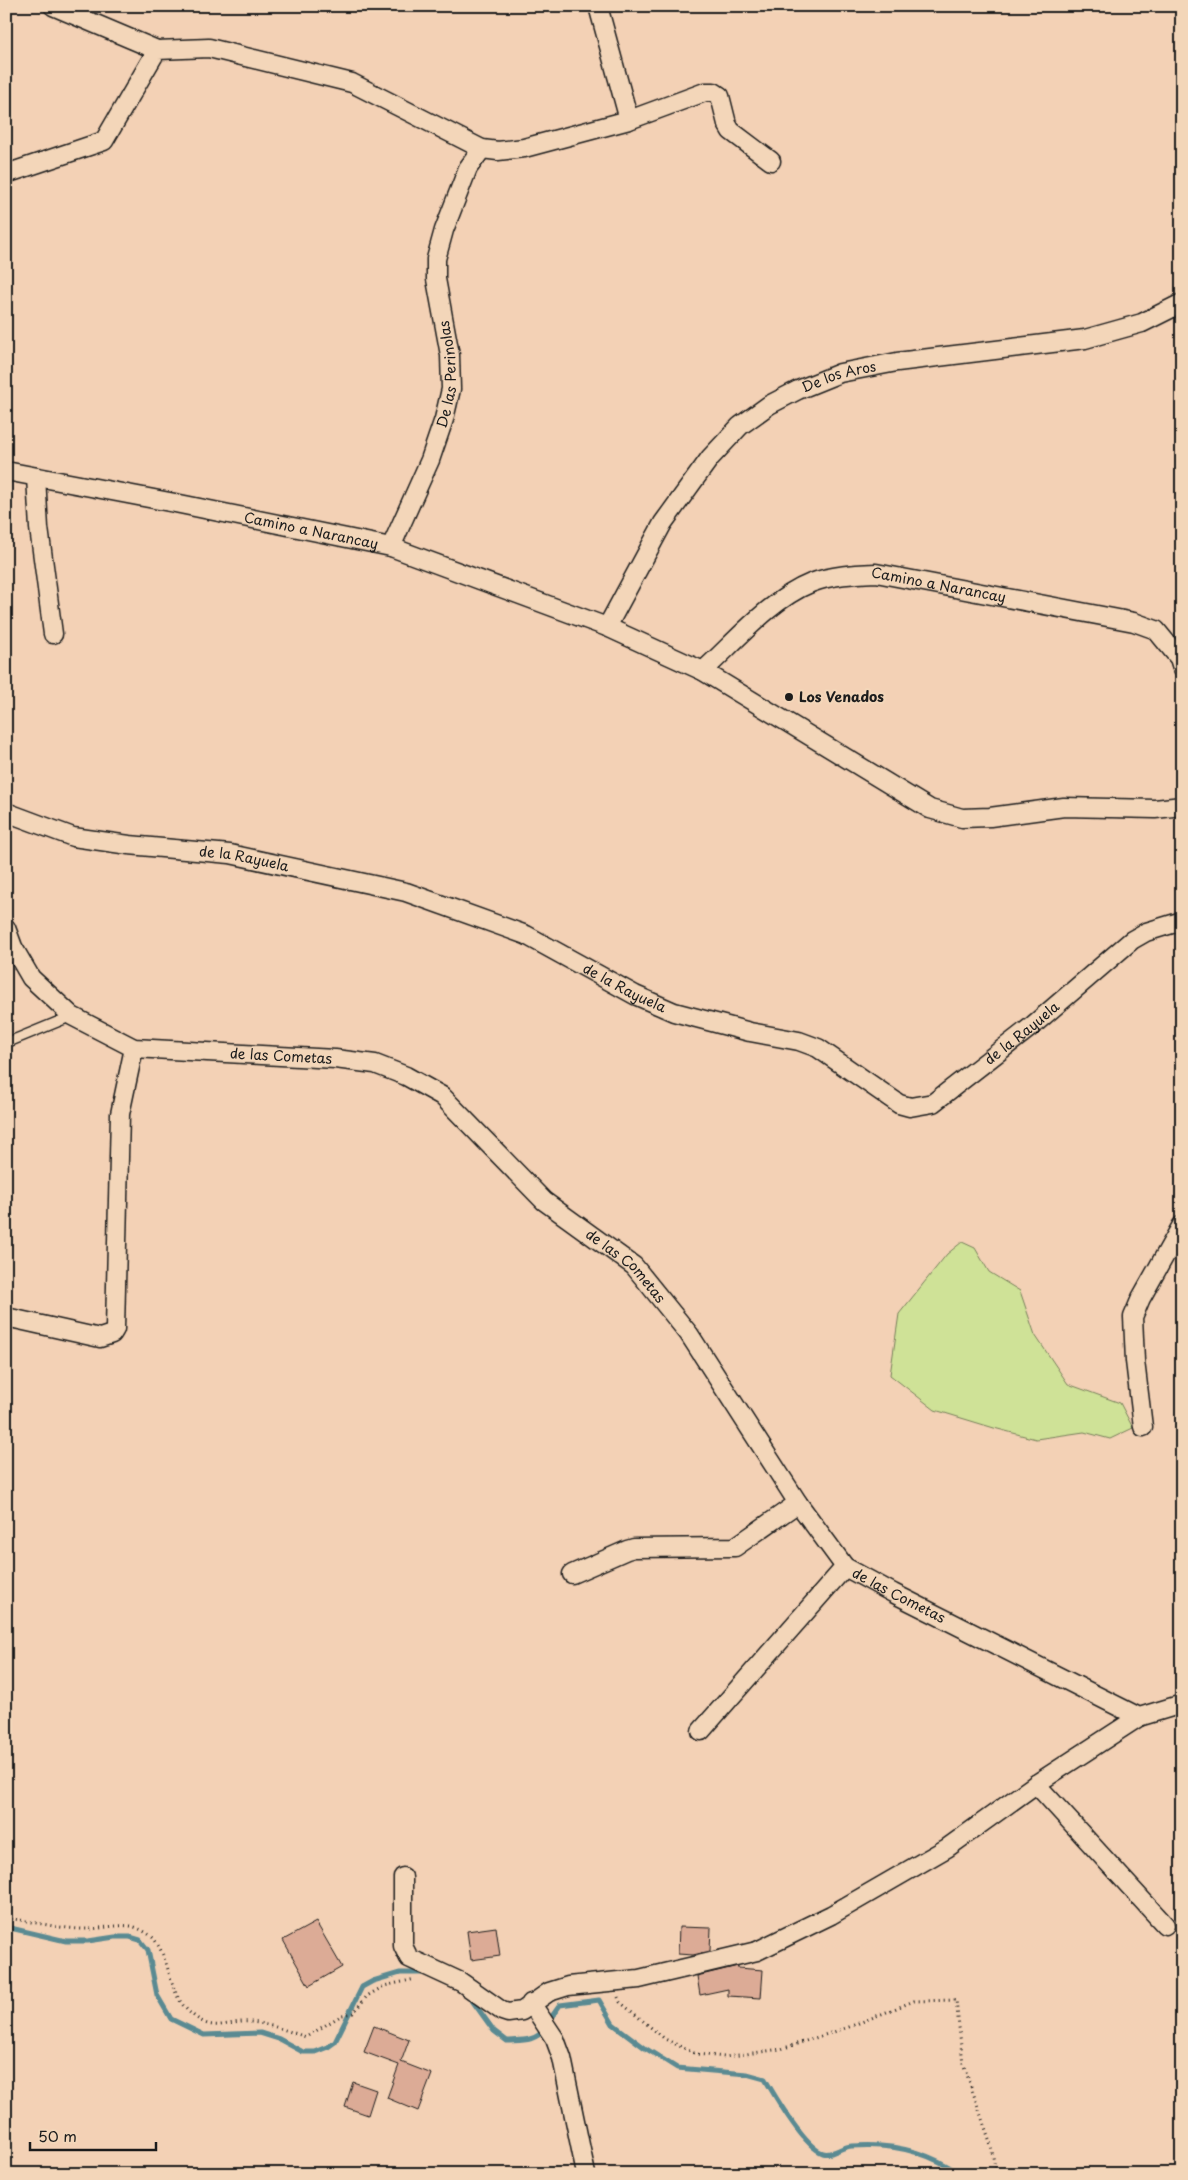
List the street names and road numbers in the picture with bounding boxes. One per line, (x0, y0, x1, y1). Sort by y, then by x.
street label: De las Perinolas (431, 319, 461, 431)
street label: De los Aros (798, 355, 878, 397)
street label: Camino a Narancay (242, 506, 380, 554)
street label: Camino a Narancay (870, 561, 1008, 608)
street label: de la Rayuela (198, 840, 291, 876)
street label: de la Rayuela (579, 957, 670, 1017)
street label: de la Rayuela (980, 996, 1064, 1069)
street label: de las Cometas (229, 1042, 333, 1069)
street label: de las Cometas (582, 1223, 671, 1307)
street label: de las Cometas (849, 1562, 949, 1628)

